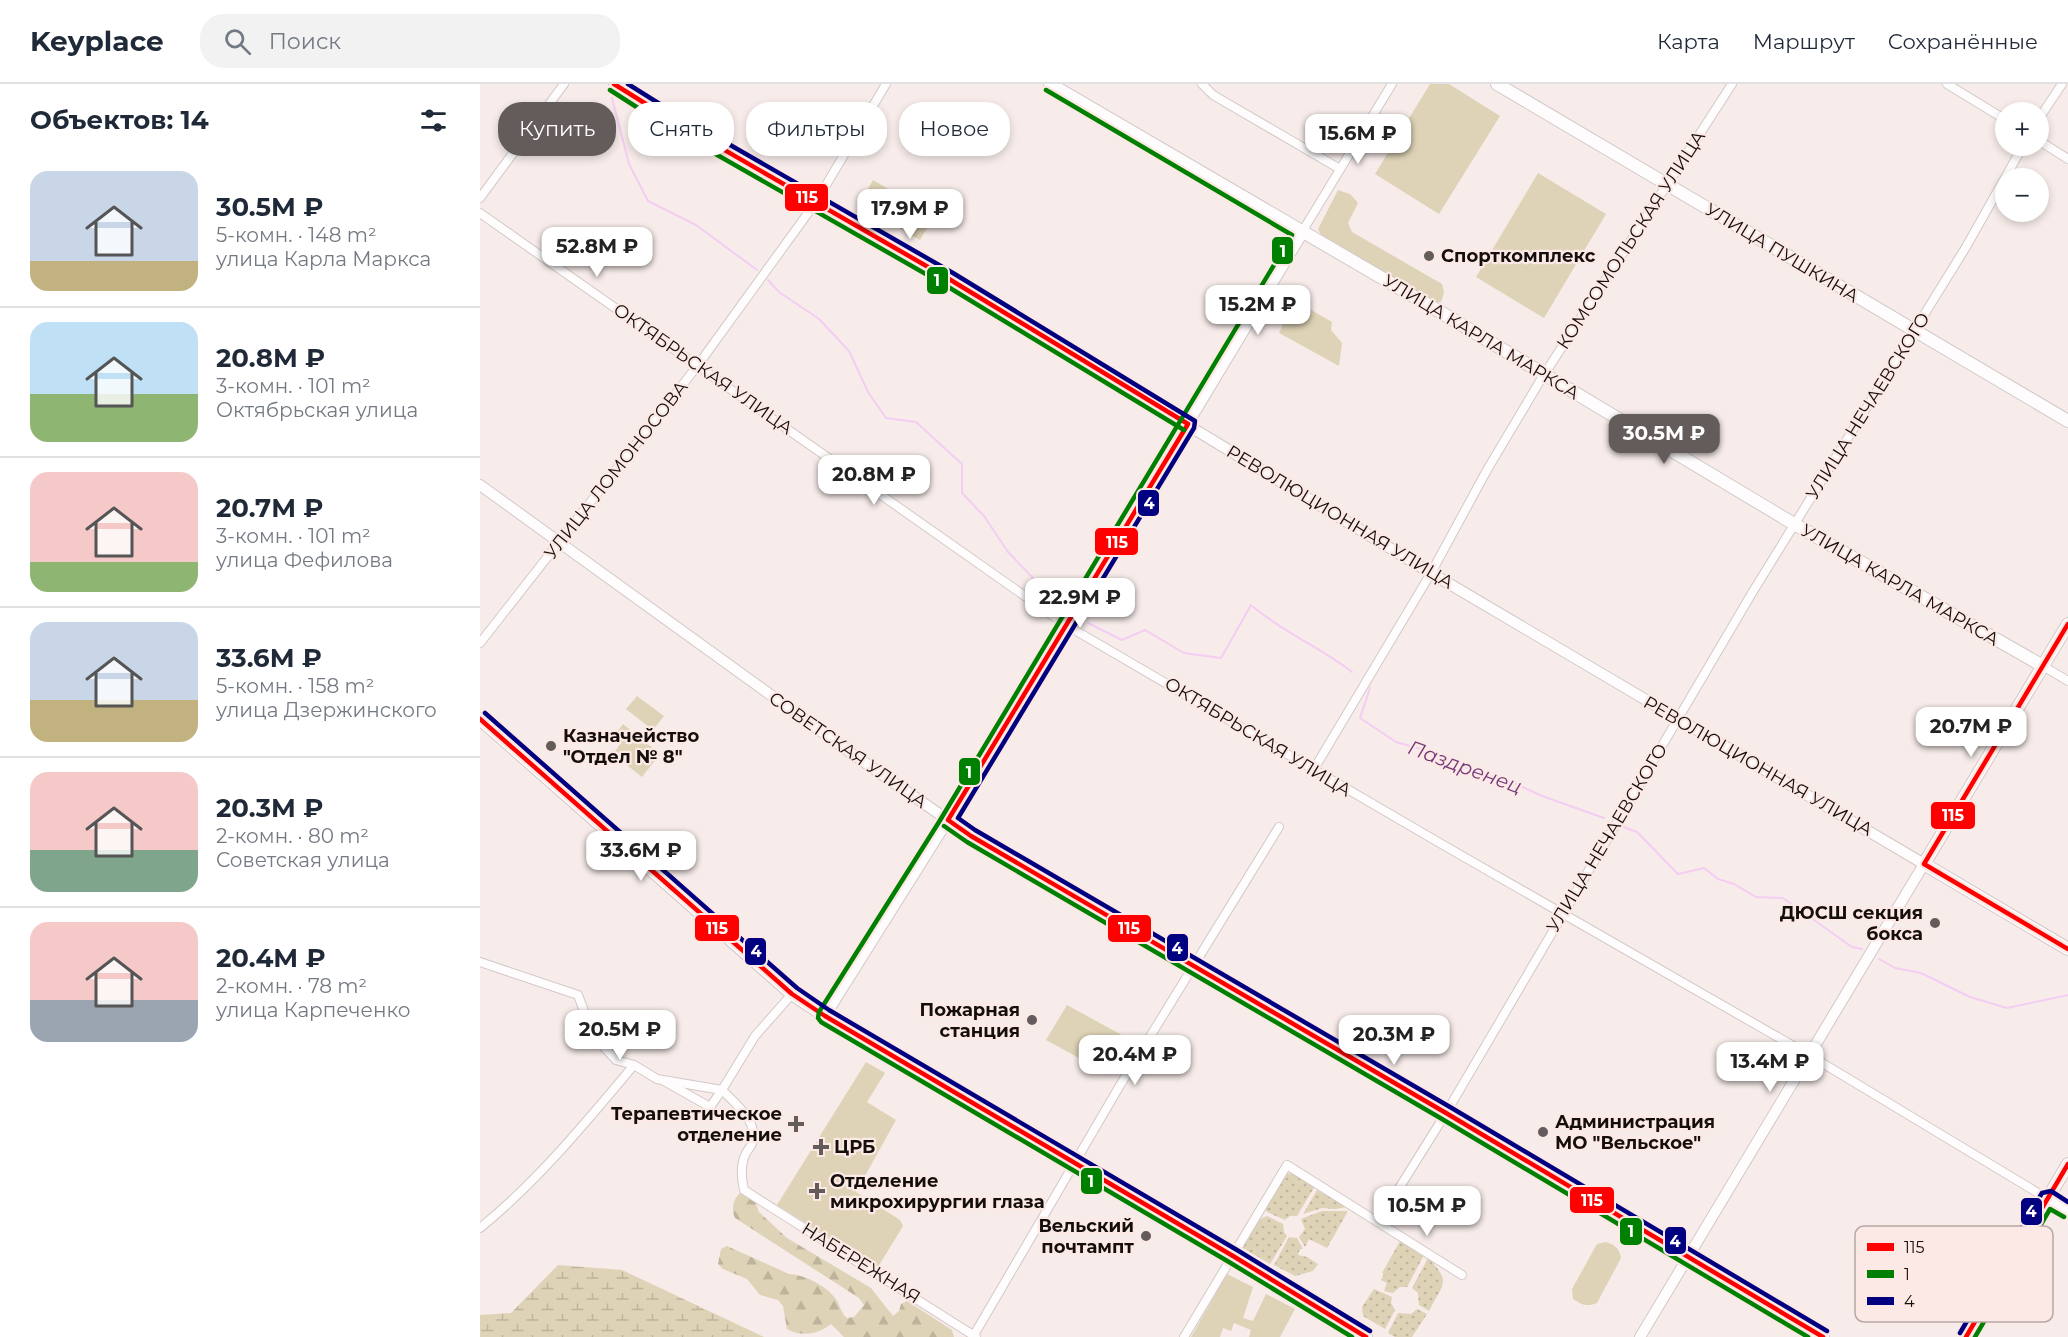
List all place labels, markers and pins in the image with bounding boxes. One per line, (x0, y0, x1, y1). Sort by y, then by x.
pin: 15.6M ₽ (1303, 114, 1413, 165)
pin: 17.9M ₽ (855, 189, 965, 240)
pin: 52.8M ₽ (542, 227, 652, 278)
place label: Спорткомплекс (1441, 245, 1596, 267)
marker: Спорткомплекс (1422, 249, 1436, 263)
pin: 15.2M ₽ (1203, 285, 1313, 336)
pin: 30.5M ₽ (1609, 414, 1719, 465)
pin: 20.8M ₽ (819, 455, 929, 506)
pin: 22.9M ₽ (1025, 578, 1135, 629)
pin: 20.7M ₽ (1916, 707, 2026, 758)
place label: Казначейство "Отдел № 8" (563, 725, 699, 768)
marker: Казначейство "Отдел № 8" (544, 739, 558, 753)
pin: 33.6M ₽ (586, 831, 696, 882)
place label: ДЮСШ секция бокса (1780, 902, 1923, 945)
marker: ДЮСШ секция бокса (1928, 916, 1942, 930)
place label: Пожарная станция (920, 999, 1020, 1042)
pin: 20.5M ₽ (565, 1010, 675, 1061)
marker: Пожарная станция (1025, 1013, 1039, 1027)
pin: 20.3M ₽ (1339, 1015, 1449, 1066)
pin: 20.4M ₽ (1080, 1035, 1190, 1086)
pin: 13.4M ₽ (1715, 1042, 1825, 1093)
place label: Терапевтическое отделение (611, 1103, 782, 1146)
place label: Администрация МО "Вельское" (1555, 1111, 1715, 1154)
marker: Терапевтическое отделение (787, 1115, 805, 1133)
marker: Администрация МО "Вельское" (1536, 1125, 1550, 1139)
place label: ЦРБ (834, 1136, 875, 1158)
marker: ЦРБ (812, 1138, 830, 1156)
place label: Отделение микрохирургии глаза (830, 1170, 1045, 1213)
marker: Отделение микрохирургии глаза (808, 1182, 826, 1200)
pin: 10.5M ₽ (1372, 1186, 1482, 1237)
place label: Вельский почтампт (1038, 1215, 1134, 1258)
marker: Вельский почтампт (1139, 1229, 1153, 1243)

